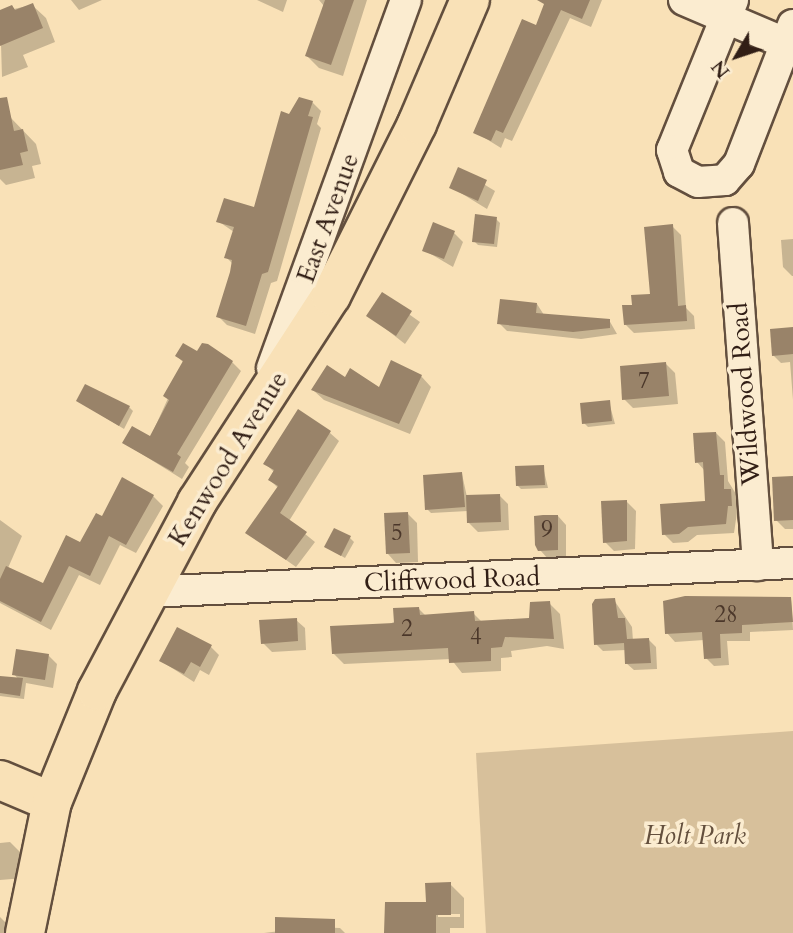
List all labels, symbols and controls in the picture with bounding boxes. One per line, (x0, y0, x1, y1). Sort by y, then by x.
north arrow (702, 21, 772, 91)
text: N (705, 55, 736, 84)
street label: East Avenue (290, 149, 366, 287)
street label: Wildwood Road (723, 301, 767, 487)
street label: Kenwood Avenue (162, 366, 294, 552)
house number: 7 (638, 367, 650, 395)
house number: 9 (541, 516, 553, 544)
house number: 5 (391, 519, 403, 547)
street label: Cliffwood Road (363, 561, 541, 599)
house number: 28 (714, 601, 738, 629)
house number: 2 (401, 615, 413, 643)
house number: 4 (470, 623, 482, 651)
park label: Holt Park (644, 820, 746, 852)

